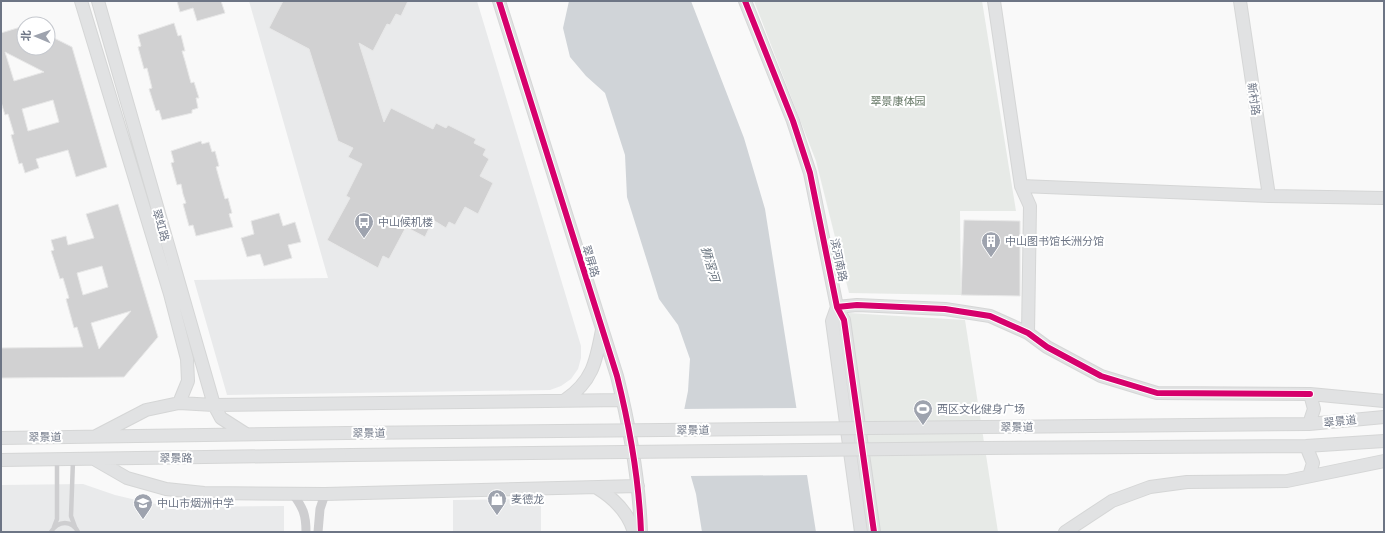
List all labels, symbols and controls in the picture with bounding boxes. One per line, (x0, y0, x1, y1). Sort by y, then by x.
north arrow (16, 16, 56, 56)
text: 北 (19, 30, 34, 41)
street label: 新村路 (1244, 82, 1263, 116)
park label: 翠景康体园 (871, 94, 926, 109)
street label: 翠虹路 (149, 207, 172, 243)
bus stop icon: 中山候机楼 (353, 211, 375, 239)
place label: 中山候机楼 (378, 215, 433, 230)
building icon: 中山图书馆长洲分馆 (980, 230, 1002, 258)
place label: 中山图书馆长洲分馆 (1005, 234, 1104, 249)
street label: 滨河南路 (827, 237, 850, 283)
street label: 翠屏路 (579, 243, 603, 279)
water label: 狮滘河 (696, 244, 723, 286)
sports icon: 西区文化健身广场 (912, 398, 934, 426)
place label: 西区文化健身广场 (937, 402, 1025, 417)
street label: 翠景道 (1323, 412, 1357, 431)
street label: 翠景道 (1000, 420, 1034, 435)
street label: 翠景道 (676, 423, 710, 438)
street label: 翠景道 (352, 426, 386, 441)
street label: 翠景道 (28, 430, 62, 445)
street label: 翠景路 (159, 451, 193, 466)
shop icon: 麦德龙 (486, 488, 508, 516)
school or university icon: 中山市烟洲中学 (132, 492, 154, 520)
place label: 麦德龙 (511, 492, 544, 507)
place label: 中山市烟洲中学 (157, 496, 234, 511)

